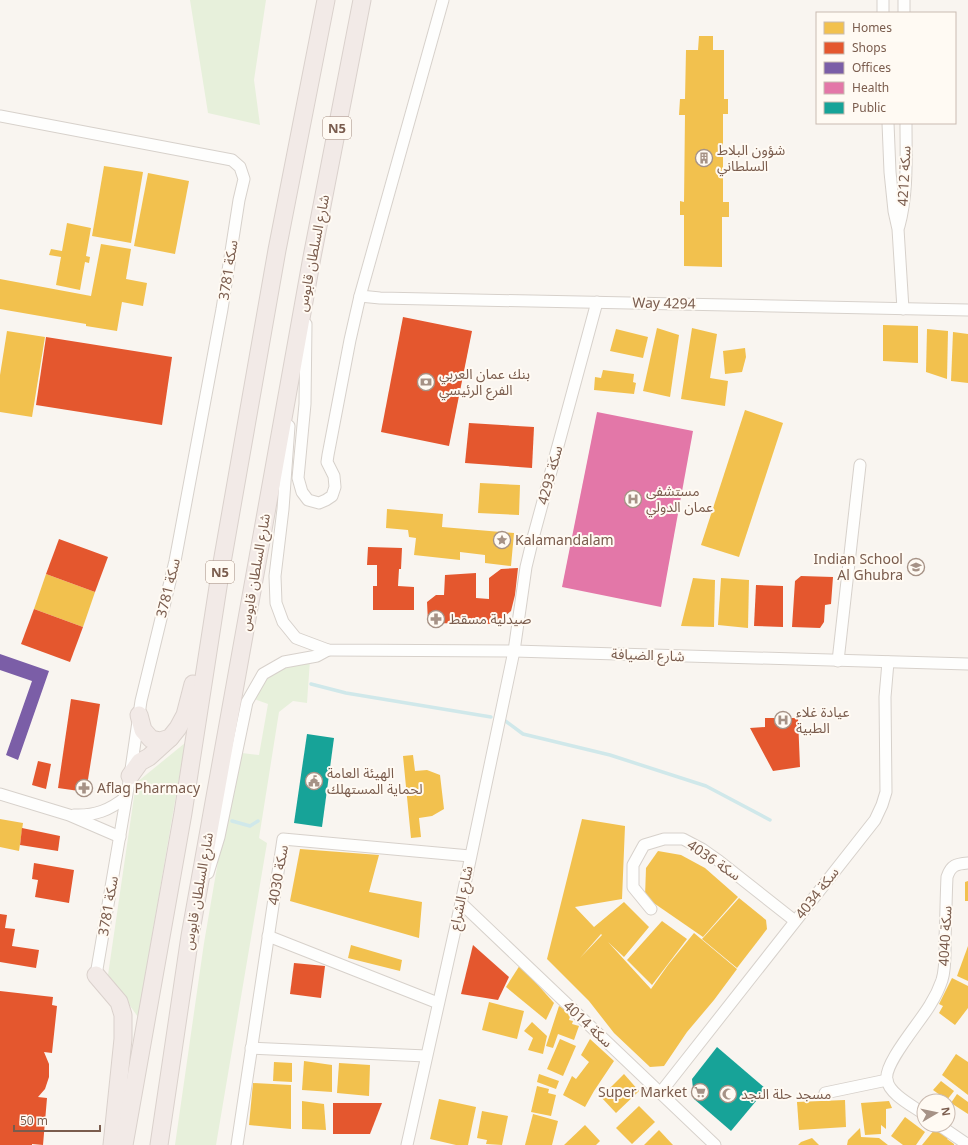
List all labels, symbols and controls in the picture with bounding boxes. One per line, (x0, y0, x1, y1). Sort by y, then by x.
legend (816, 12, 956, 124)
text: Homes (852, 19, 892, 36)
text: Shops (852, 39, 887, 56)
text: Offices (852, 59, 891, 76)
text: Health (852, 79, 889, 96)
text: Public (852, 99, 886, 116)
road number: N5 (323, 117, 351, 139)
place label: شؤون البلاط السلطاني (717, 140, 785, 177)
street label: سكة 4212 (892, 145, 915, 207)
building icon: شؤون البلاط السلطاني (694, 148, 714, 168)
street label: شارع السلطان قابوس (292, 193, 335, 313)
street label: سكة 3781 (213, 239, 242, 301)
street label: Way 4294 (632, 292, 696, 313)
place label: بنك عمان العربي الفرع الرئيسي (439, 364, 530, 401)
bank icon: بنك عمان العربي الفرع الرئيسي (416, 372, 436, 392)
street label: سكة 4293 (532, 443, 567, 507)
place label: مستشفى عمان الدولي (646, 481, 713, 518)
hospital icon: مستشفى عمان الدولي (623, 489, 643, 509)
street label: شارع السلطان قابوس (235, 512, 276, 632)
place icon: Kalamandalam (492, 530, 512, 550)
place label: Kalamandalam (515, 530, 614, 549)
place label: Indian School Al Ghubra (814, 549, 903, 584)
street label: سكة 3781 (151, 556, 184, 620)
school or university icon: Indian School Al Ghubra (906, 557, 926, 577)
road number: N5 (206, 561, 234, 583)
pharmacy icon: صيدلية مسقط (426, 609, 446, 629)
place label: صيدلية مسقط (449, 609, 532, 628)
street label: شارع الضيافة (611, 644, 685, 667)
place label: عيادة غلاء الطبية (796, 702, 850, 737)
hospital icon: عيادة غلاء الطبية (773, 710, 793, 730)
place label: الهيئة العامة لحماية المستهلك (327, 763, 423, 798)
public building icon: الهيئة العامة لحماية المستهلك (304, 771, 324, 791)
pharmacy icon: Aflag Pharmacy (74, 778, 94, 798)
place label: Aflag Pharmacy (97, 778, 201, 797)
street label: شارع السلطان قابوس (178, 831, 219, 951)
street label: سكة 4036 (684, 835, 745, 884)
street label: سكة 4030 (263, 843, 292, 906)
street label: سكة 4034 (790, 863, 843, 922)
street label: شارع الشراع (444, 864, 479, 932)
street label: سكة 3781 (93, 874, 122, 937)
street label: سكة 4040 (933, 905, 956, 967)
street label: سكة 4014 (560, 996, 617, 1051)
place label: Super Market (598, 1082, 687, 1101)
supermarket icon: Super Market (690, 1082, 710, 1102)
mosque icon: مسجد حلة النجد (718, 1084, 738, 1104)
place label: مسجد حلة النجد (741, 1084, 831, 1103)
north arrow (916, 1093, 956, 1133)
text: N (938, 1106, 954, 1117)
scale bar (14, 1107, 100, 1133)
text: 50 m (20, 1112, 48, 1129)

